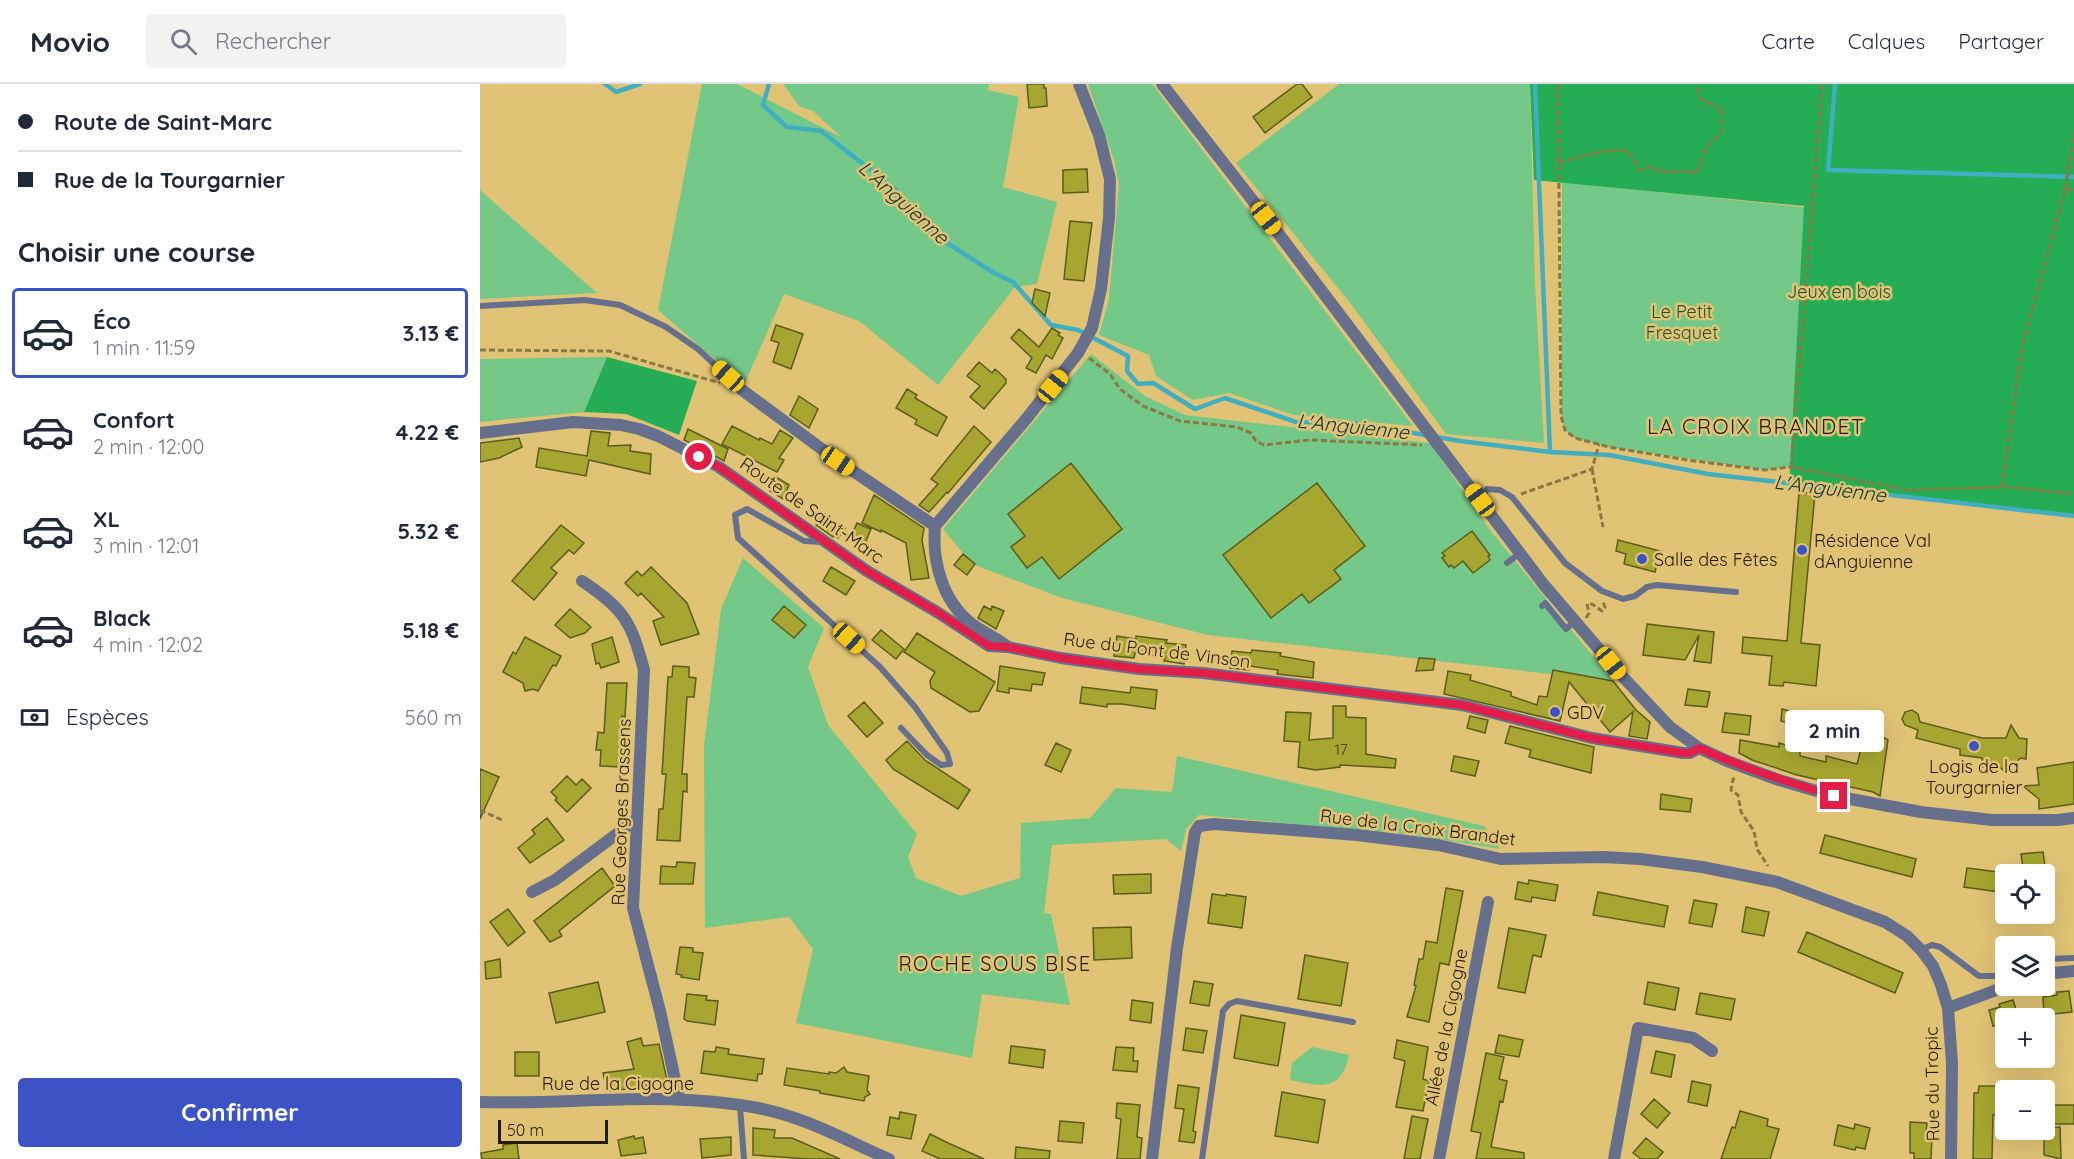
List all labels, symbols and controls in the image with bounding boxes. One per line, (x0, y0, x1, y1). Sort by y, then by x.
search box (146, 14, 566, 68)
text: Movio (30, 24, 110, 59)
icon: search (167, 25, 200, 58)
text: Rechercher (215, 27, 331, 55)
text: Carte (1761, 28, 1815, 54)
text: Calques (1848, 28, 1925, 54)
text: Partager (1958, 28, 2044, 54)
text: Route de Saint-Marc (54, 108, 272, 136)
water label: L'Anguienne (854, 155, 955, 249)
text: Rue de la Tourgarnier (54, 166, 285, 194)
car (1248, 198, 1284, 238)
text: Choisir une course (18, 235, 255, 269)
park label: Jeux en bois (1787, 280, 1891, 303)
park label: Le Petit Fresquet (1646, 300, 1718, 344)
icon: car (21, 306, 75, 360)
text: Éco (93, 307, 131, 335)
text: 3.13 € (402, 319, 459, 347)
text: 1 min · 11:59 (93, 335, 195, 360)
car (709, 357, 747, 395)
car (1035, 366, 1071, 406)
icon: car (21, 405, 75, 459)
text: Confort (93, 406, 175, 434)
water label: L'Anguienne (1296, 408, 1411, 444)
district label: LA CROIX BRANDET (1647, 413, 1865, 439)
text: 4.22 € (396, 418, 459, 446)
text: 2 min · 12:00 (93, 434, 204, 459)
route start (685, 443, 712, 470)
car (818, 443, 858, 479)
street label: Route de Saint-Marc (736, 452, 888, 568)
water label: L'Anguienne (1773, 469, 1888, 507)
car (1462, 480, 1498, 520)
icon: car (21, 504, 75, 558)
text: XL (93, 505, 120, 533)
text: 5.32 € (397, 517, 459, 545)
place label: Résidence Val dAnguienne (1814, 529, 1931, 573)
text: 3 min · 12:01 (93, 533, 199, 558)
marker: Résidence Val dAnguienne (1795, 543, 1809, 557)
place label: Salle des Fêtes (1654, 548, 1777, 571)
marker: Salle des Fêtes (1635, 552, 1649, 566)
icon: car (21, 603, 75, 657)
text: Black (93, 604, 151, 632)
text: 5.18 € (402, 616, 459, 644)
car (830, 619, 868, 657)
street label: Rue du Pont de Vinson (1062, 627, 1252, 673)
text: 4 min · 12:02 (93, 632, 203, 657)
car (1593, 643, 1629, 683)
icon: cash (18, 701, 51, 734)
place label: GDV (1567, 701, 1604, 724)
text: Espèces (66, 703, 149, 731)
text: 560 m (405, 705, 462, 730)
marker: GDV (1548, 705, 1562, 719)
callout: 2 min (1784, 709, 1884, 751)
street label: Rue Georges Brassens (606, 718, 636, 906)
text: 2 min (1808, 718, 1861, 743)
marker: Logis de la Tourgarnier (1967, 739, 1981, 753)
house number: 17 (1334, 740, 1348, 759)
place label: Logis de la Tourgarnier (1926, 755, 2022, 799)
route end (1820, 782, 1847, 809)
street label: Rue de la Croix Brandet (1319, 804, 1517, 850)
map controls (1995, 864, 2055, 1140)
button: locate (1995, 864, 2055, 924)
button: layers (1995, 936, 2055, 996)
street label: Allée de la Cigogne (1419, 946, 1473, 1108)
district label: ROCHE SOUS BISE (898, 951, 1092, 976)
button: + (1995, 1008, 2055, 1068)
street label: Rue du Tropic (1919, 1026, 1945, 1142)
street label: Rue de la Cigogne (542, 1072, 694, 1095)
button: Confirmer (18, 1078, 462, 1147)
button: − (1995, 1080, 2055, 1140)
scale bar (498, 1117, 608, 1144)
text: 50 m (507, 1120, 544, 1140)

